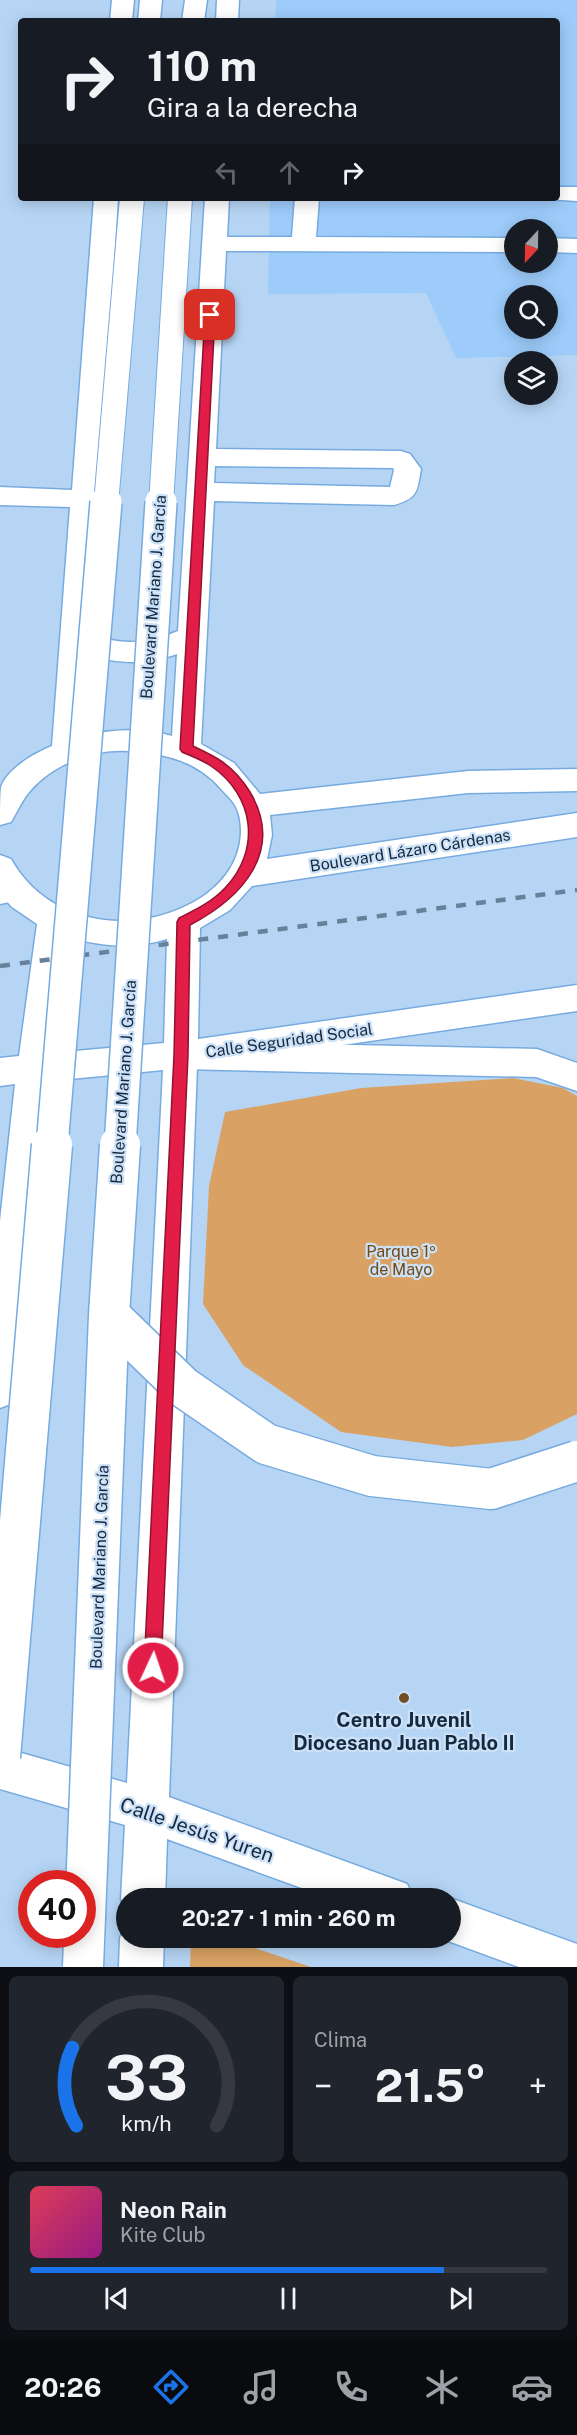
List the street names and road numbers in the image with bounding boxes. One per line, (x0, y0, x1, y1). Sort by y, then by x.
street label: Boulevard Mariano J. García (137, 494, 170, 700)
street label: Boulevard Lázaro Cárdenas (308, 825, 512, 876)
street label: Boulevard Mariano J. García (107, 979, 140, 1185)
street label: Calle Seguridad Social (204, 1019, 374, 1062)
street label: Boulevard Mariano J. García (86, 1465, 113, 1669)
street label: Calle Jesús Yuren (117, 1792, 277, 1868)

